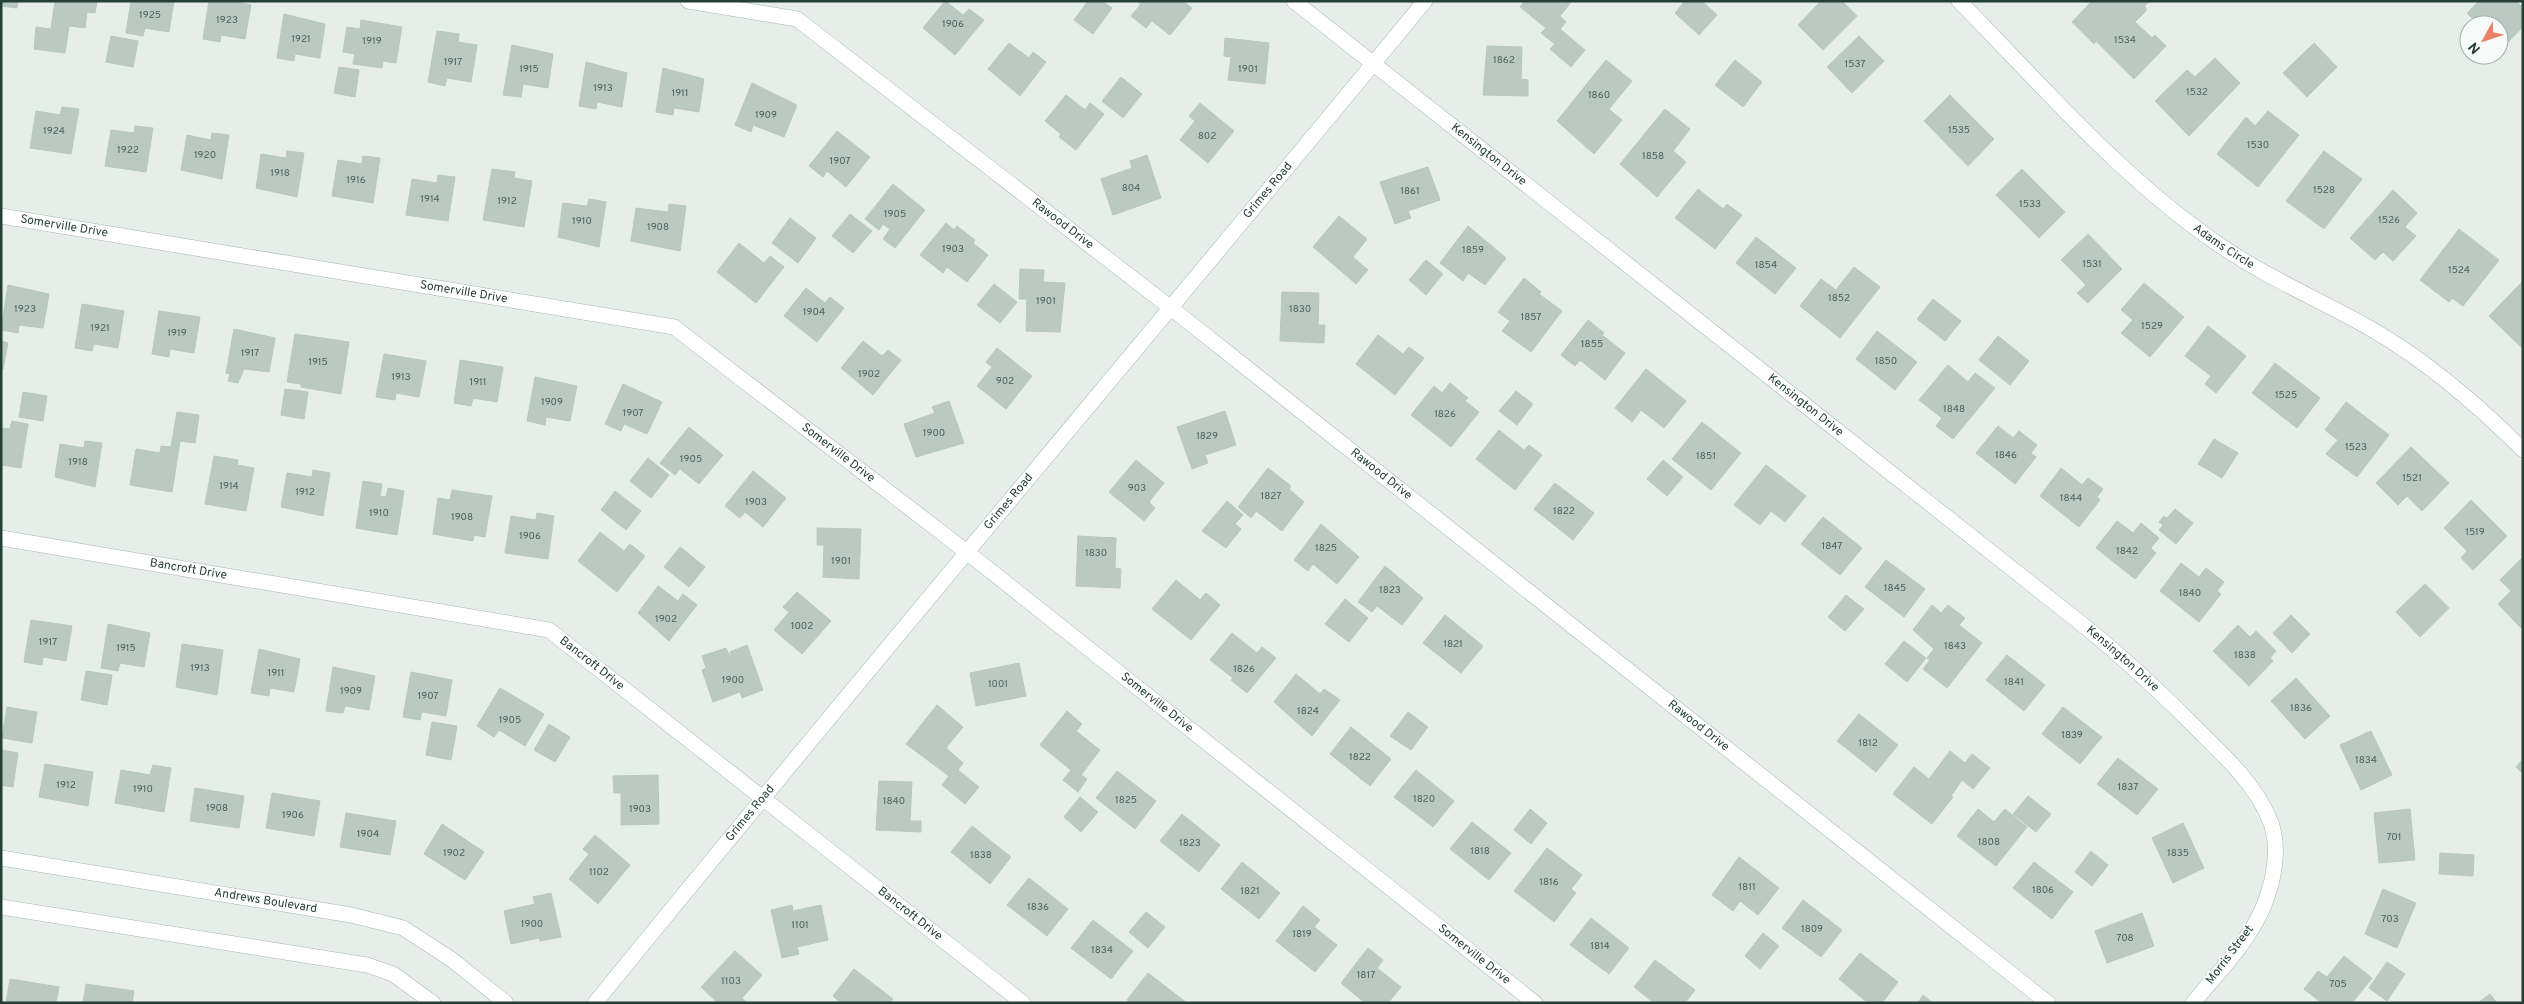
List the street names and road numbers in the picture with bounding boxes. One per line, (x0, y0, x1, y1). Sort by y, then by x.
street label: Kensington Drive (1447, 120, 1530, 190)
street label: Grimes Road (1240, 159, 1296, 222)
street label: Rawood Drive (1028, 195, 1097, 253)
street label: Somerville Drive (19, 211, 109, 242)
street label: Adams Circle (2190, 221, 2257, 273)
street label: Somerville Drive (419, 277, 509, 307)
street label: Kensington Drive (1764, 370, 1847, 440)
street label: Somerville Drive (798, 420, 878, 486)
street label: Rawood Drive (1347, 445, 1415, 504)
street label: Grimes Road (981, 470, 1037, 533)
street label: Bancroft Drive (148, 555, 228, 584)
street label: Kensington Drive (2082, 622, 2162, 696)
street label: Bancroft Drive (556, 633, 627, 694)
street label: Somerville Drive (1117, 669, 1197, 737)
street label: Rawood Drive (1664, 697, 1732, 755)
street label: Grimes Road (722, 782, 778, 845)
street label: Bancroft Drive (874, 884, 946, 945)
street label: Andrews Boulevard (213, 885, 318, 917)
street label: Somerville Drive (1434, 921, 1514, 988)
street label: Morris Street (2203, 922, 2257, 988)

